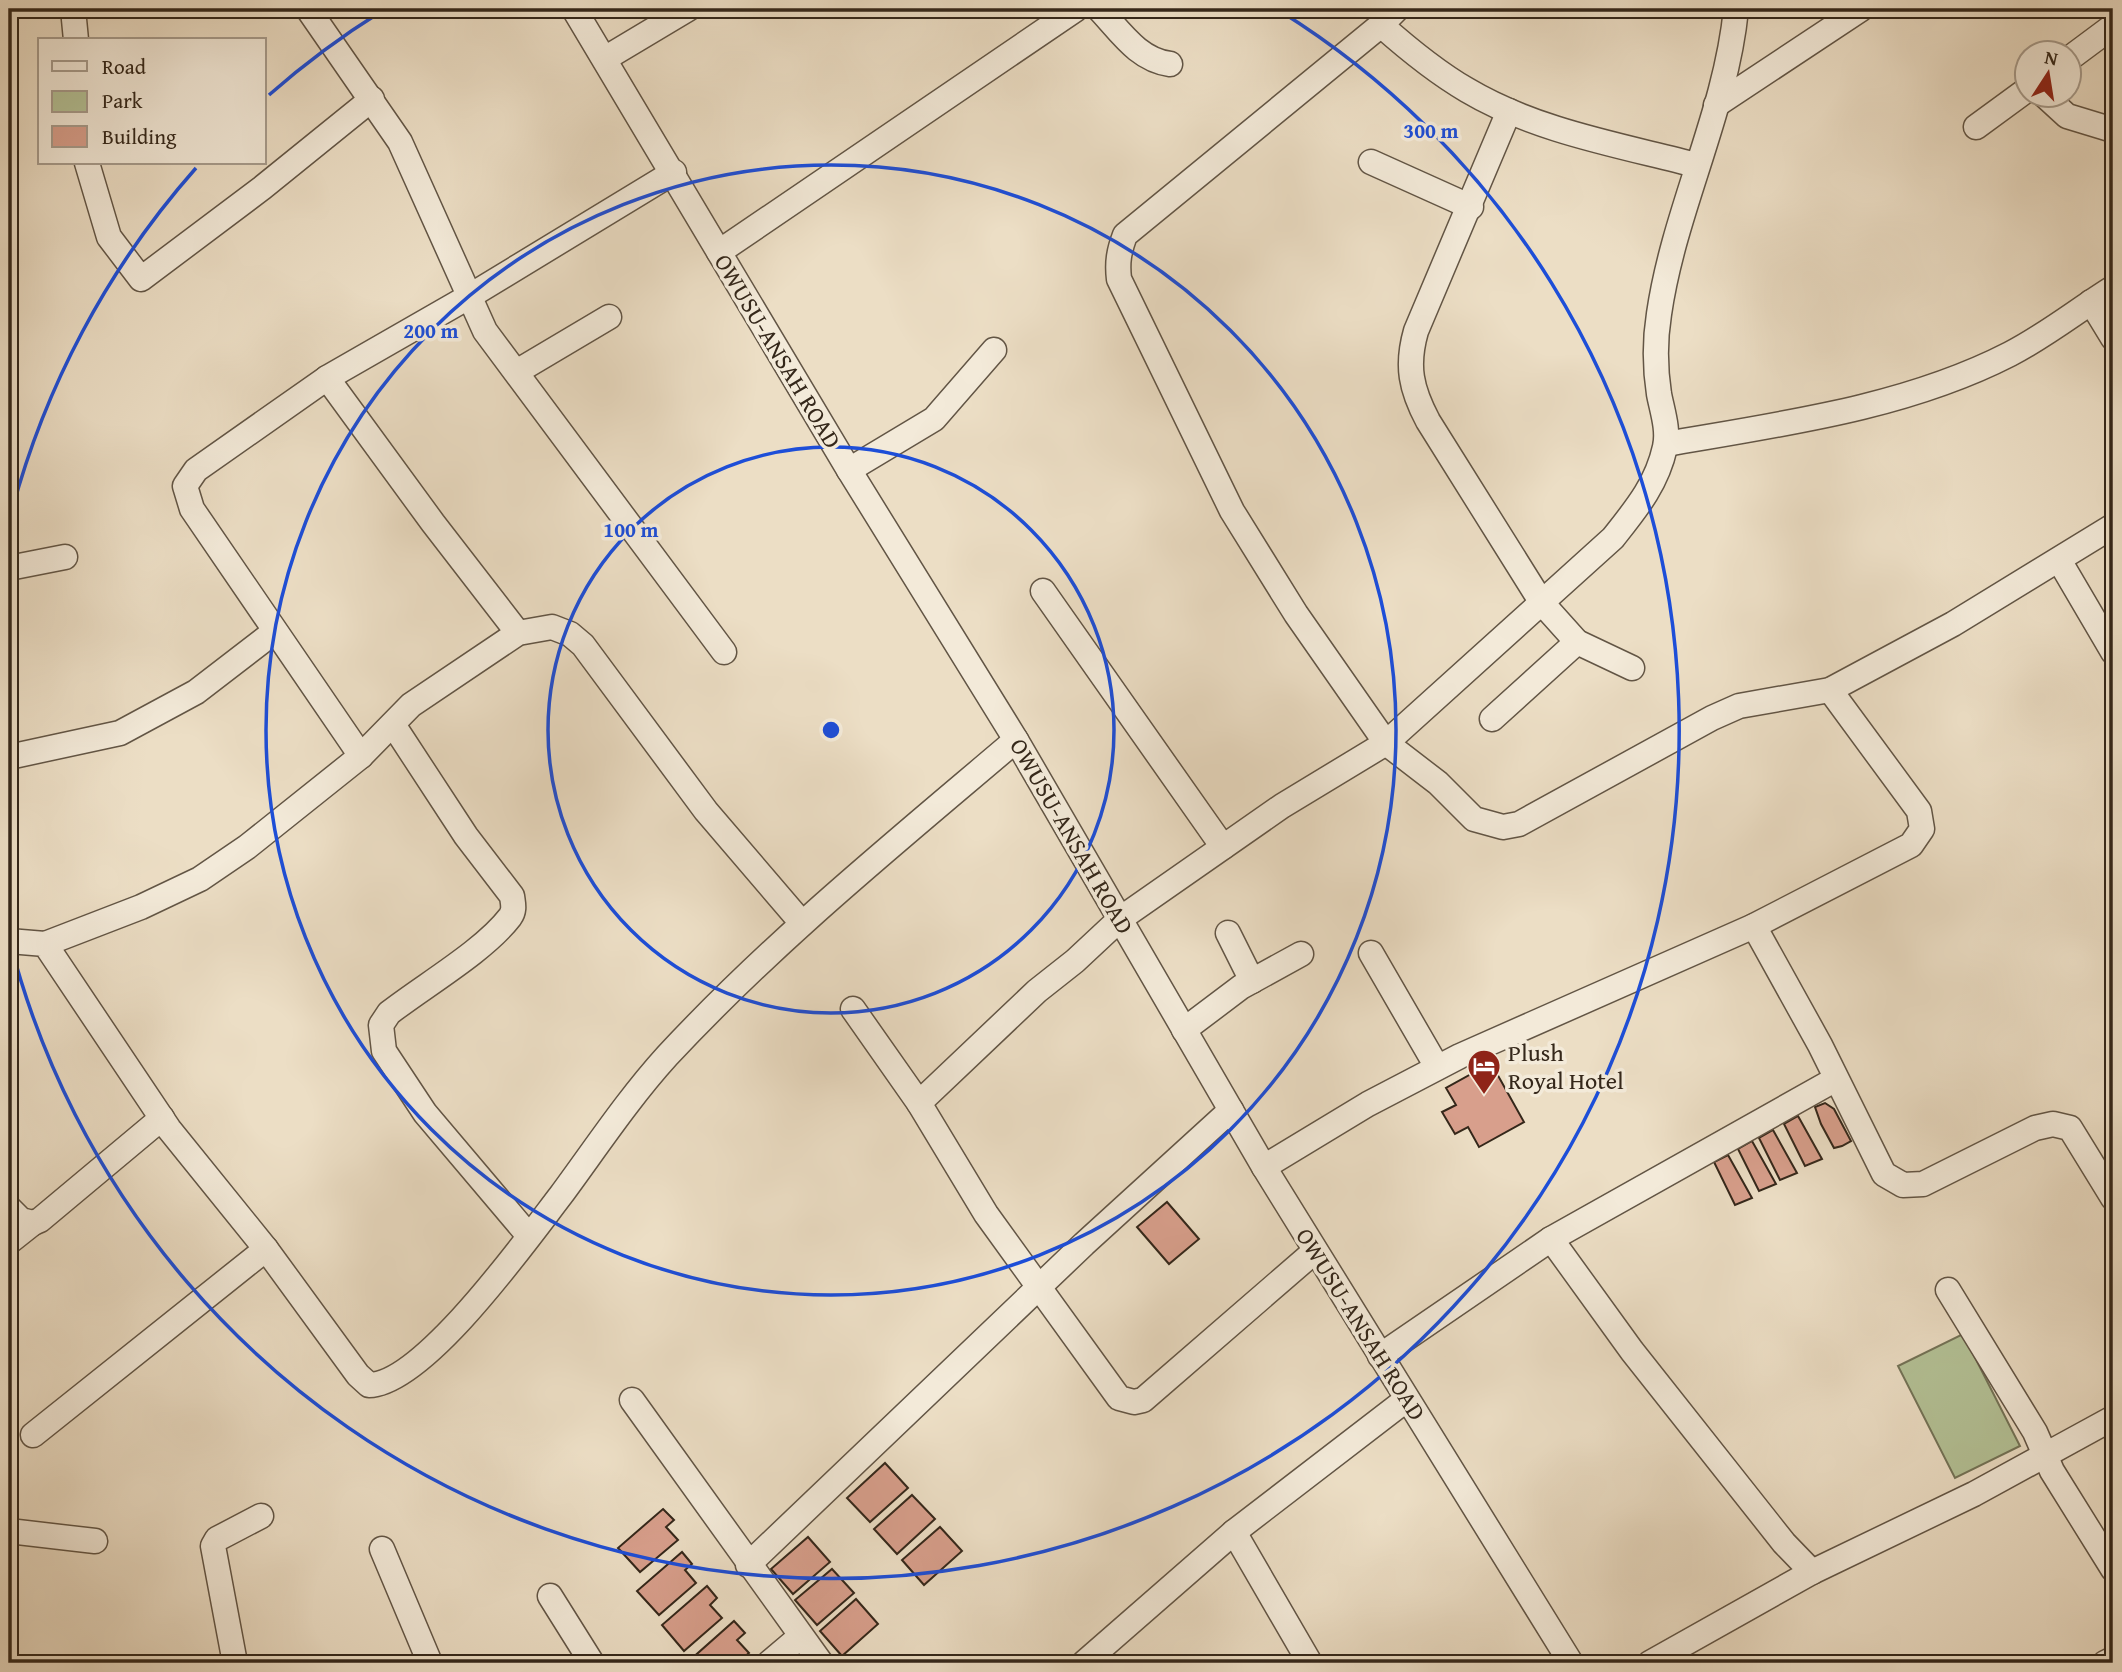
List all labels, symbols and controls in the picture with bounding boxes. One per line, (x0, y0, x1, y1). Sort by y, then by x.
legend (38, 38, 266, 164)
north arrow (2014, 38, 2084, 108)
text: N (2042, 42, 2061, 72)
text: Road (102, 51, 147, 82)
text: Park (102, 85, 143, 116)
text: 300 m (1403, 115, 1459, 146)
text: Building (102, 121, 177, 152)
street label: OWUSU-ANSAH ROAD (706, 247, 850, 455)
text: 200 m (403, 315, 459, 346)
text: 100 m (603, 514, 659, 545)
centre of rings (819, 718, 843, 742)
street label: OWUSU-ANSAH ROAD (1002, 732, 1142, 940)
place label: Plush Royal Hotel (1508, 1035, 1624, 1098)
hotel icon: Plush Royal Hotel (1465, 1047, 1503, 1096)
street label: OWUSU-ANSAH ROAD (1288, 1221, 1434, 1427)

